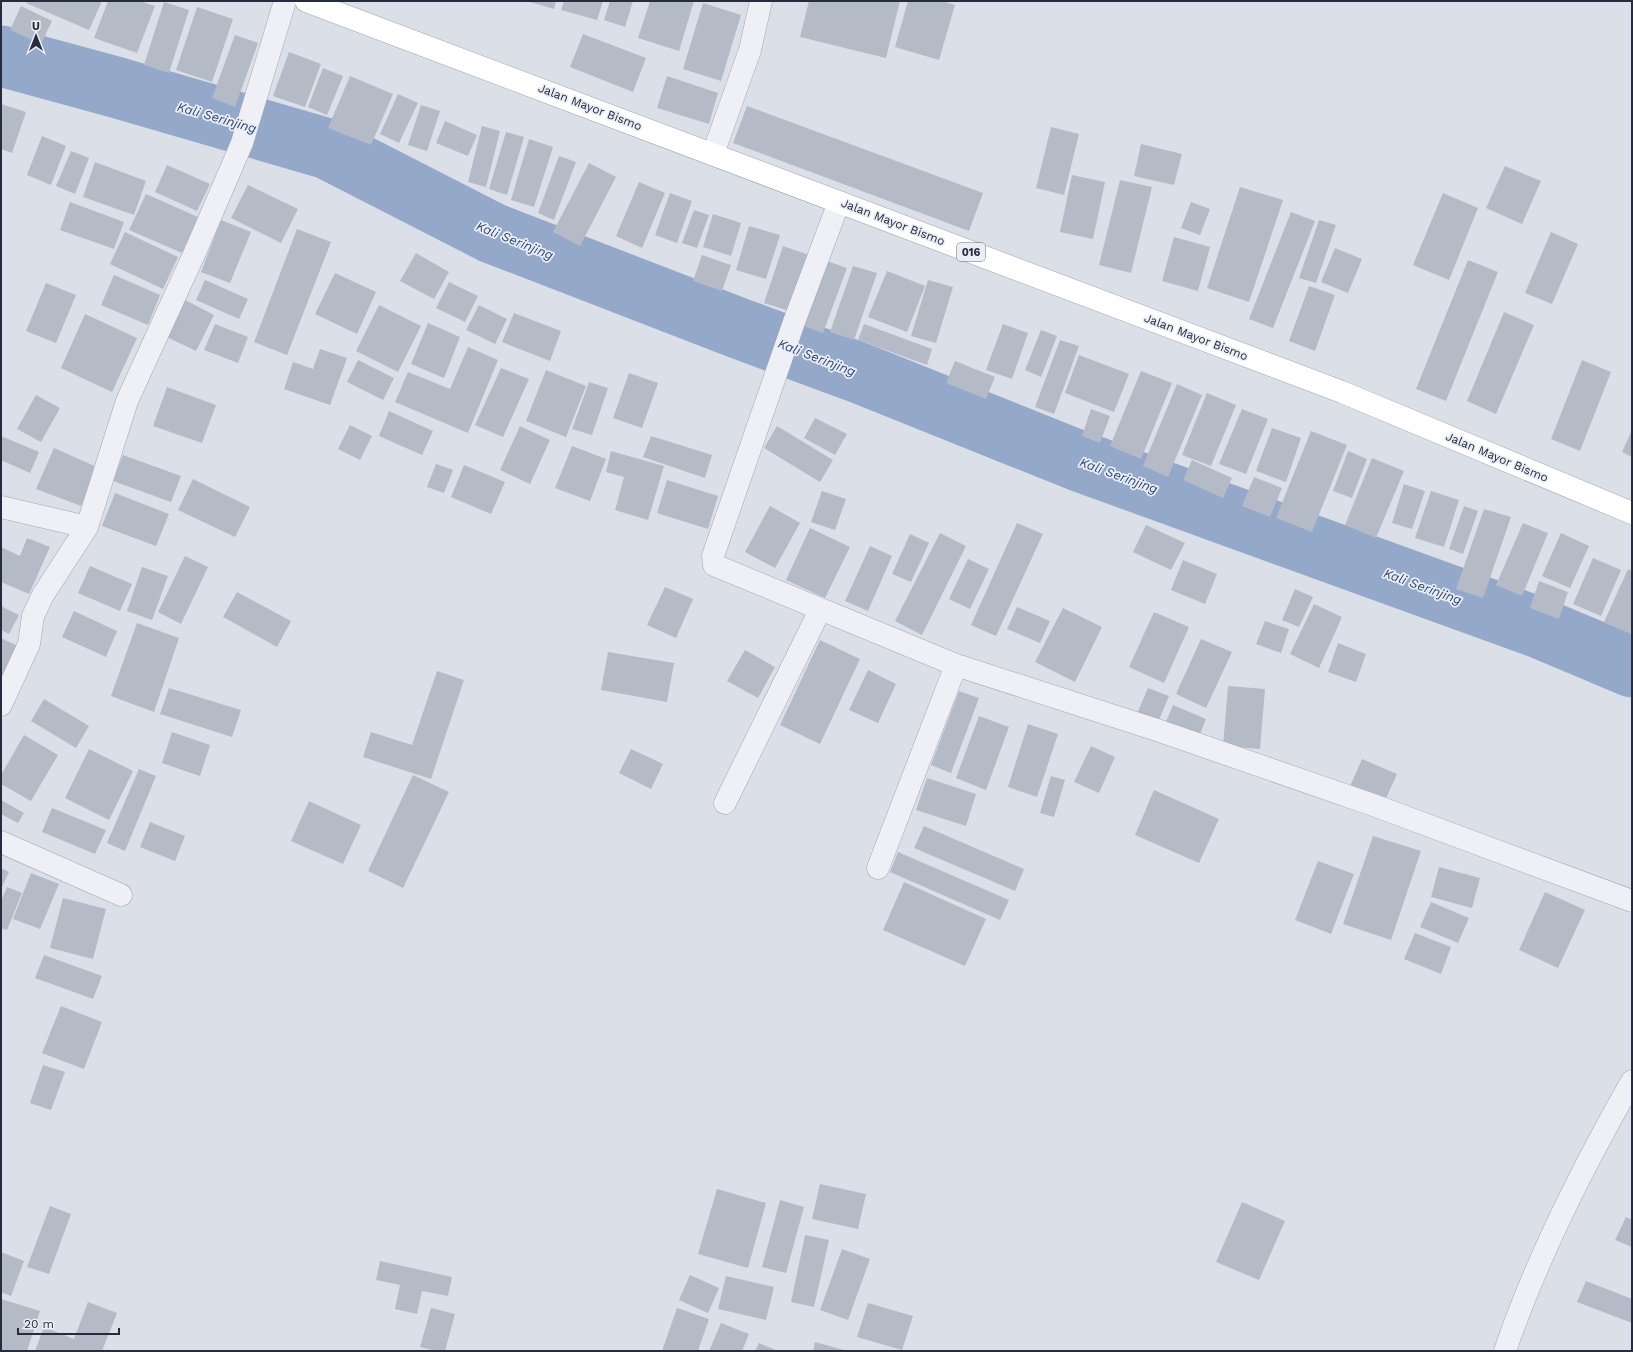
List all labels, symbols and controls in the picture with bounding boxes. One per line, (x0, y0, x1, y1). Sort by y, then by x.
north arrow (16, 16, 56, 56)
text: U (32, 20, 40, 33)
street label: Jalan Mayor Bismo (536, 81, 644, 133)
water label: Kali Serinjing (175, 99, 258, 136)
street label: Jalan Mayor Bismo (839, 196, 947, 248)
water label: Kali Serinjing (474, 218, 556, 263)
road number: 016 (957, 243, 985, 261)
street label: Jalan Mayor Bismo (1142, 311, 1250, 363)
water label: Kali Serinjing (776, 336, 858, 379)
street label: Jalan Mayor Bismo (1444, 429, 1550, 485)
water label: Kali Serinjing (1078, 454, 1160, 497)
water label: Kali Serinjing (1382, 565, 1464, 608)
scale bar (18, 1310, 119, 1336)
text: 20 m (24, 1317, 54, 1331)

